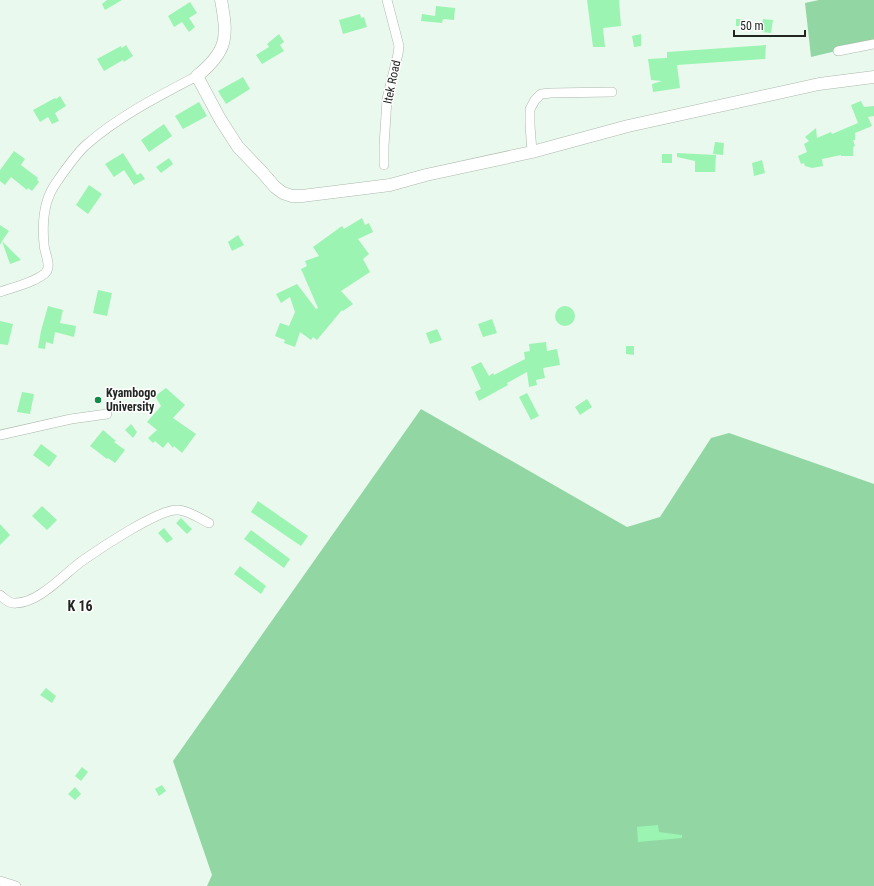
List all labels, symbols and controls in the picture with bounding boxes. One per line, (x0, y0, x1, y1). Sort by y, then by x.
scale bar (734, 12, 805, 38)
text: 50 m (740, 19, 764, 33)
street label: Itek Road (381, 59, 403, 105)
place label: Kyambogo University (106, 386, 156, 414)
marker: Kyambogo University (93, 395, 103, 405)
district label: K 16 (67, 598, 93, 614)

